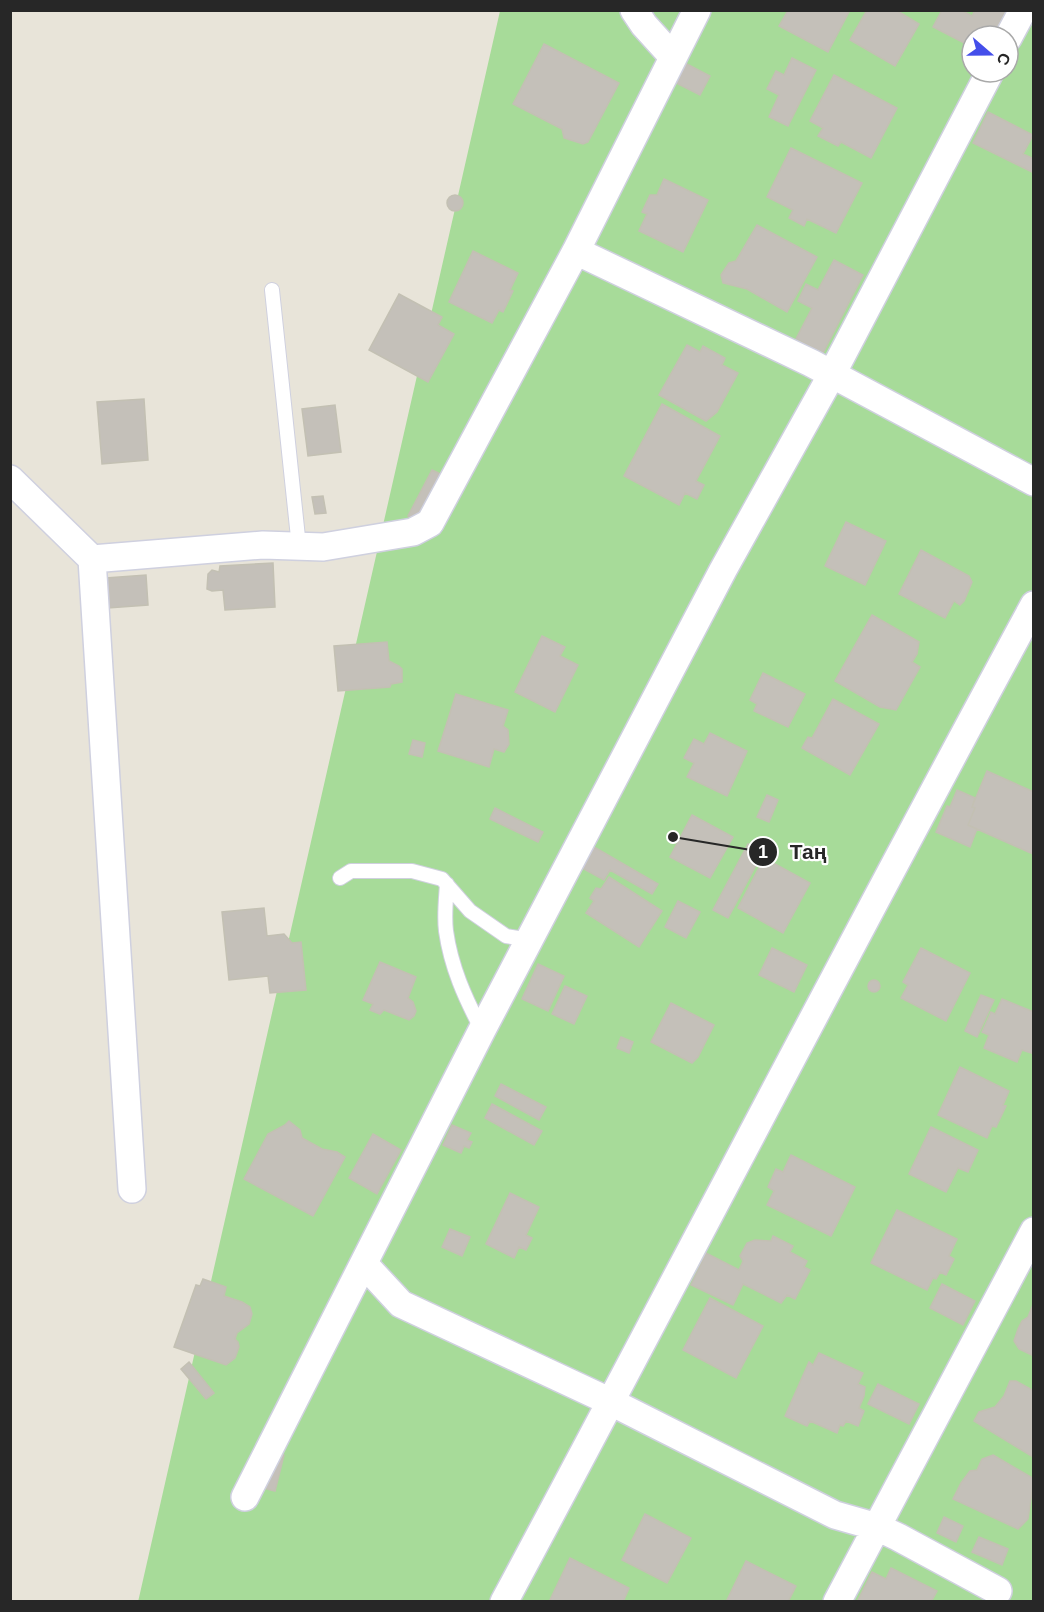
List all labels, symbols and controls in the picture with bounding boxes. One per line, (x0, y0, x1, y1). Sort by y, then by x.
north arrow (960, 24, 1020, 84)
text: С (994, 51, 1014, 68)
callout: Таң (748, 833, 839, 872)
text: Таң (790, 840, 827, 863)
text: 1 (758, 842, 768, 862)

